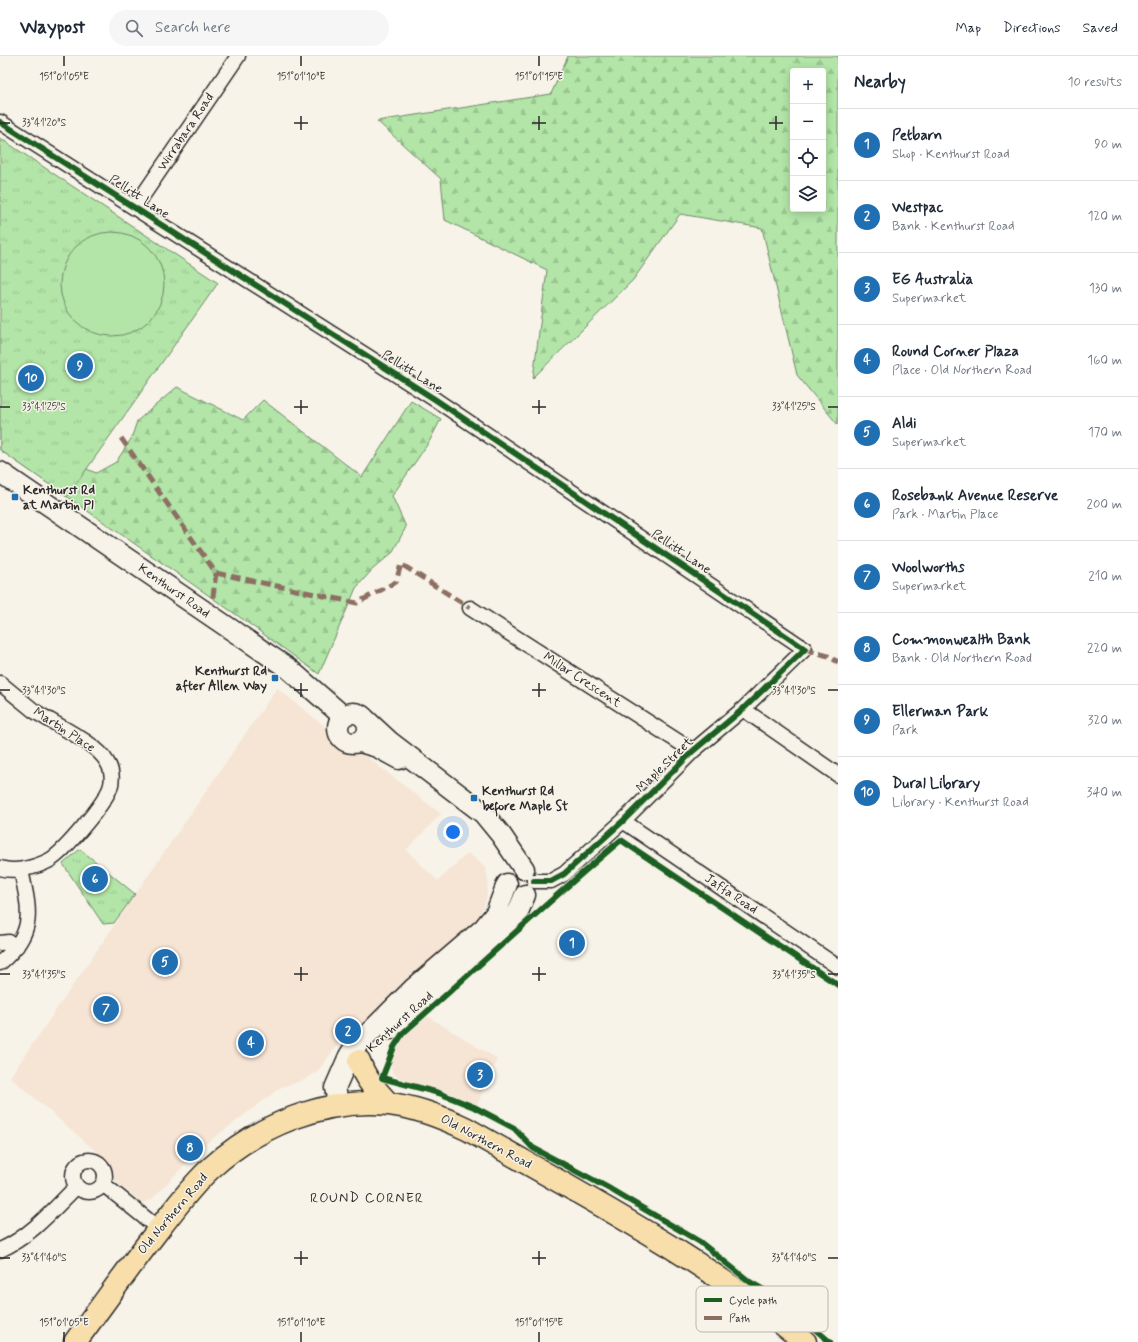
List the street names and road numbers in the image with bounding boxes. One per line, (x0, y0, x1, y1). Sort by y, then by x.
street label: Wirrabara Road (154, 90, 218, 174)
street label: Pellitt Lane (106, 171, 172, 223)
street label: Pellitt Lane (378, 347, 446, 397)
street label: Pellitt Lane (648, 526, 714, 578)
street label: Kenthurst Road (135, 560, 213, 622)
street label: Millar Crescent (540, 648, 625, 712)
street label: Martin Place (30, 704, 98, 756)
street label: Maple Street (633, 733, 697, 797)
street label: Jaffa Road (701, 870, 761, 918)
street label: Kenthurst Road (363, 988, 437, 1056)
street label: Old Northern Road (437, 1111, 535, 1173)
street label: Old Northern Road (134, 1170, 212, 1258)

